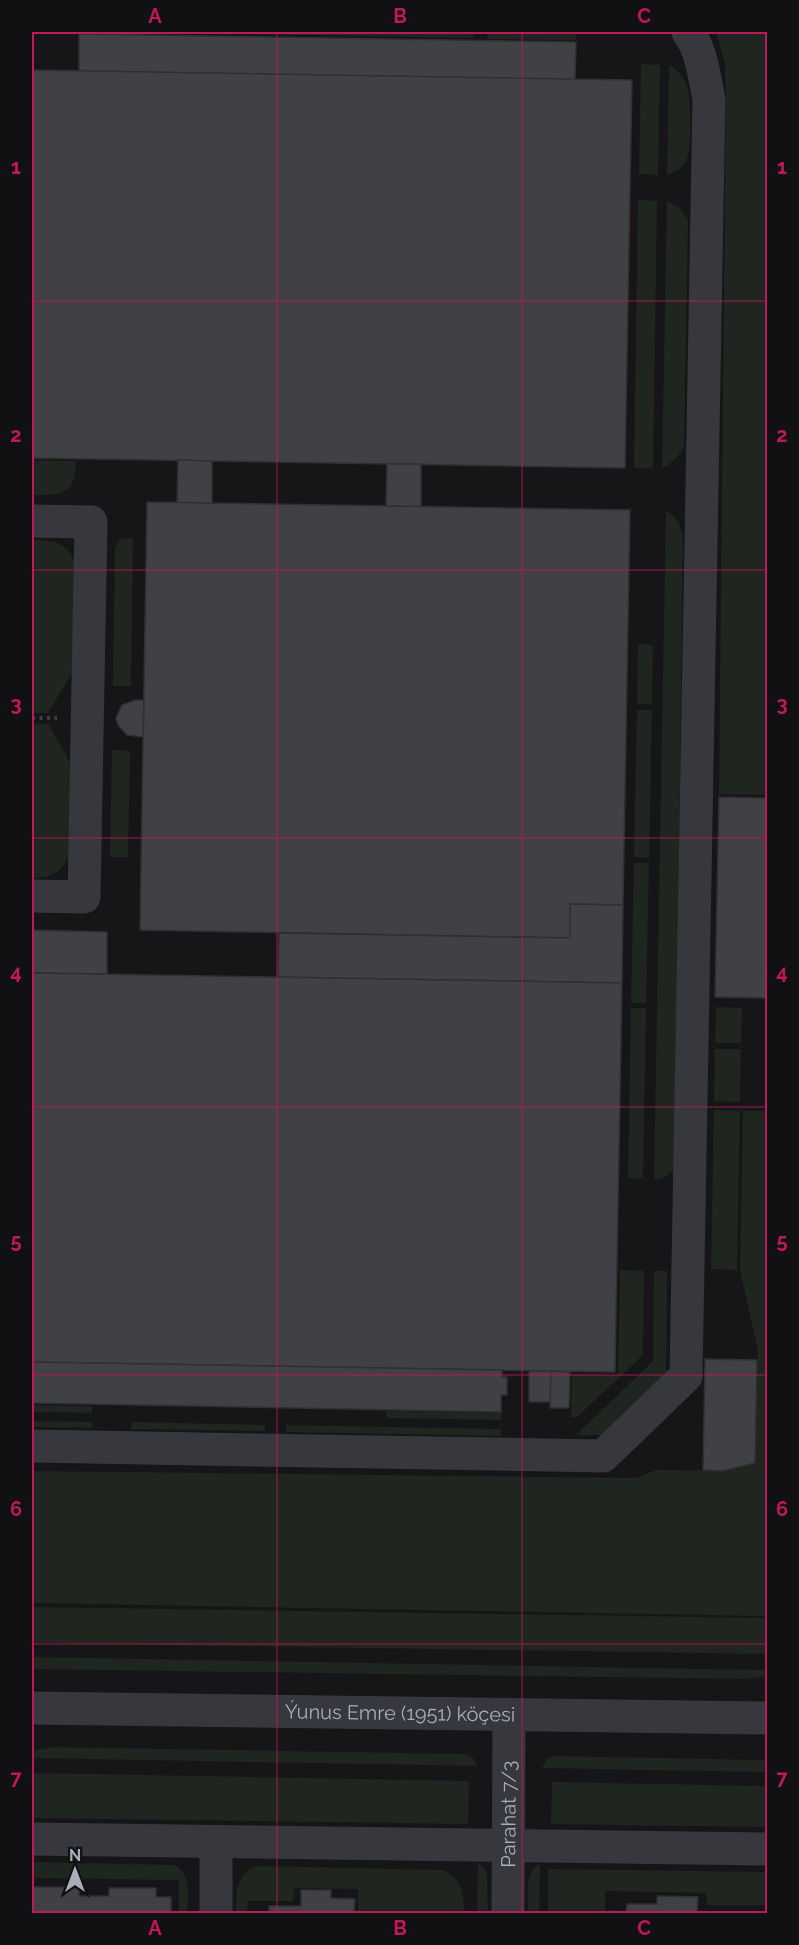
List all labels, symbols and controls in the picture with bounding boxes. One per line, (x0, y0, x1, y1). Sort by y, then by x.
text: A (148, 4, 162, 28)
text: B (393, 4, 407, 28)
text: C (637, 4, 651, 28)
text: 1 (11, 155, 21, 179)
text: 1 (777, 155, 787, 179)
text: 2 (10, 423, 22, 447)
text: 2 (776, 423, 788, 447)
text: 3 (10, 692, 22, 716)
text: 3 (776, 692, 788, 716)
text: 4 (10, 960, 22, 984)
text: 4 (776, 960, 788, 984)
text: 5 (10, 1229, 22, 1253)
text: 5 (776, 1229, 788, 1253)
text: 6 (10, 1497, 22, 1521)
text: 6 (776, 1497, 788, 1521)
street label: Ýunus Emre (1951) köçesi (285, 1699, 515, 1727)
street label: Parahat 7/3 (496, 1760, 521, 1868)
text: 7 (10, 1766, 22, 1790)
text: 7 (776, 1766, 788, 1790)
north arrow (45, 1840, 105, 1900)
text: N (69, 1846, 81, 1865)
text: A (148, 1916, 162, 1940)
text: B (393, 1916, 407, 1940)
text: C (637, 1916, 651, 1940)

